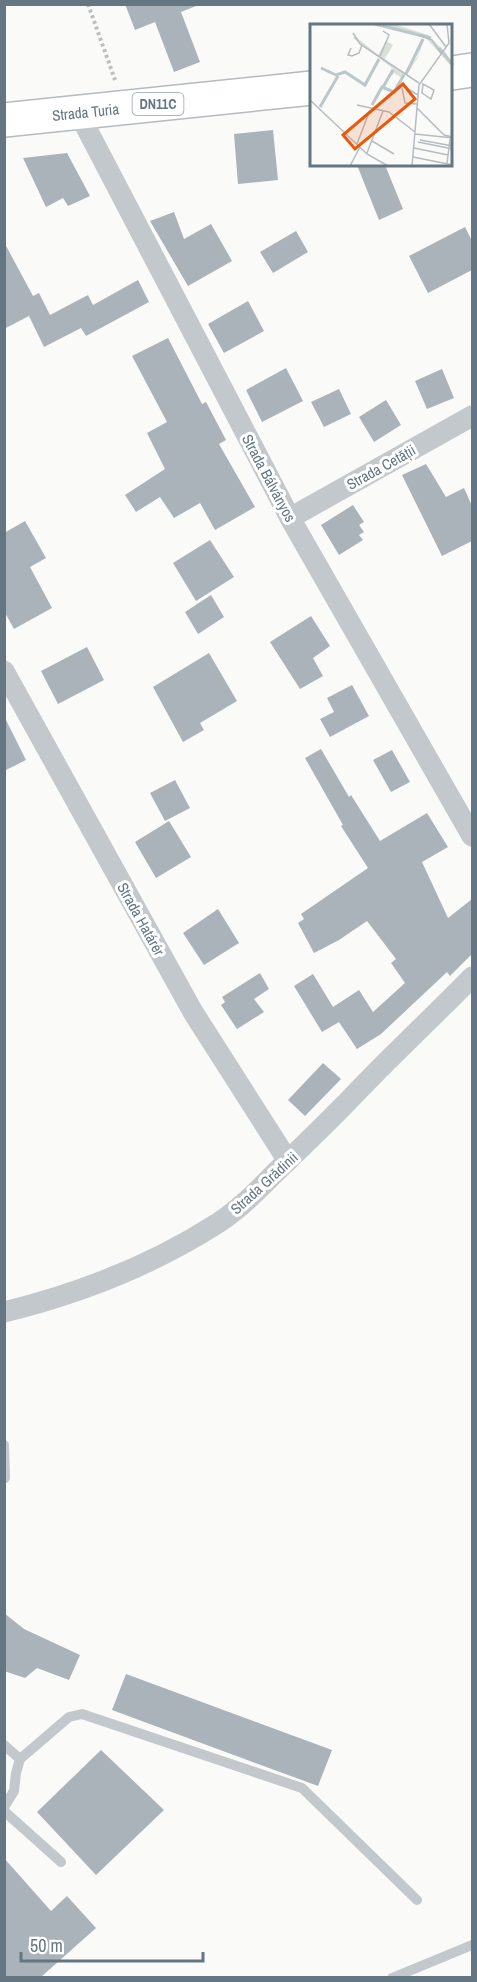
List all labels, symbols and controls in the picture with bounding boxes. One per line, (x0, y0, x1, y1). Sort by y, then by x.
inset map (310, 24, 453, 166)
road number: DN11C (132, 93, 184, 115)
street label: Strada Turia (51, 98, 120, 125)
street label: Strada Bálványos (237, 431, 301, 525)
street label: Strada Cetății (343, 439, 419, 495)
street label: Strada Határér (112, 879, 170, 959)
street label: Strada Grădinii (226, 1147, 302, 1219)
scale bar (21, 1925, 202, 1963)
text: 50 m (30, 1933, 63, 1958)

